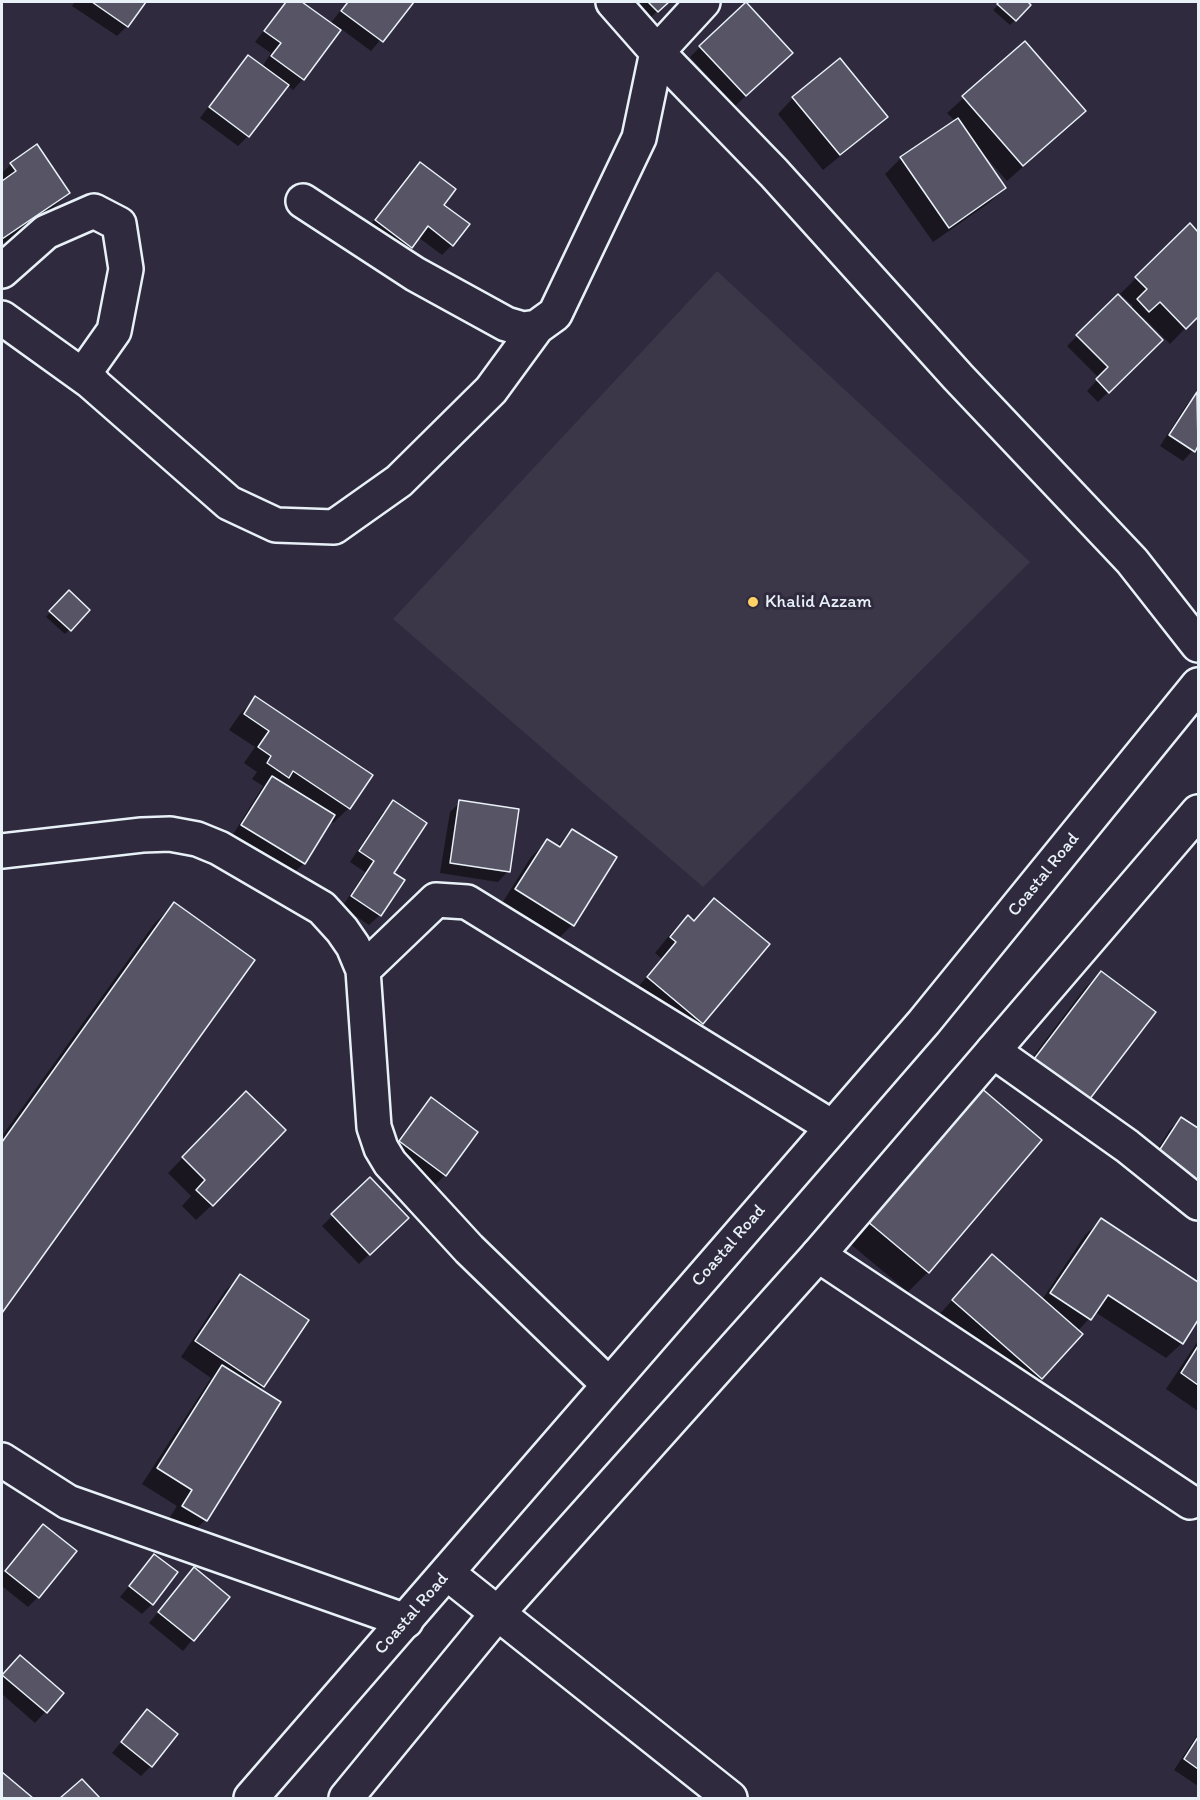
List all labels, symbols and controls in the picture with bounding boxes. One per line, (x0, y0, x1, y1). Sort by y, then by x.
place label: Khalid Azzam (765, 591, 872, 613)
marker: Khalid Azzam (746, 595, 760, 609)
street label: Coastal Road (1004, 829, 1084, 921)
street label: Coastal Road (688, 1201, 770, 1291)
street label: Coastal Road (371, 1569, 453, 1659)

